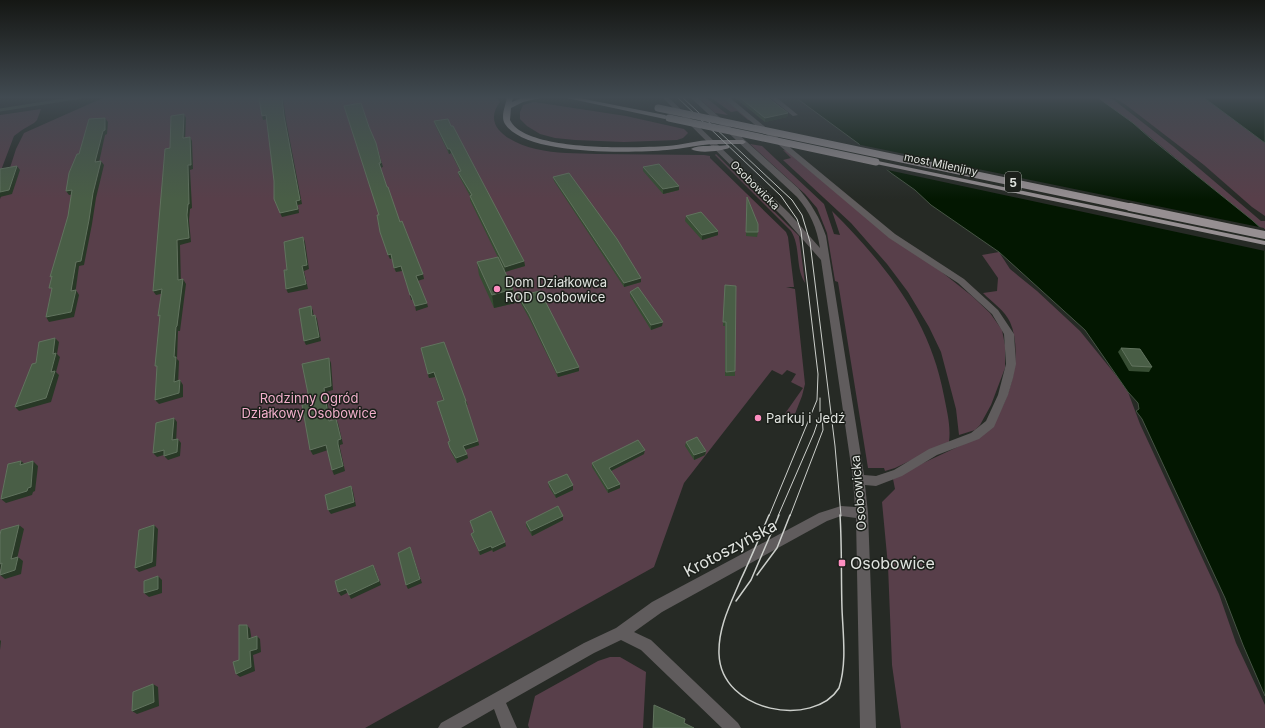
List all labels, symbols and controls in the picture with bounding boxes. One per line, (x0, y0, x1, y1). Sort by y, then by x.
street label: most Milenijny (903, 149, 979, 179)
street label: Osobowicka (727, 157, 783, 213)
road number: 5 (1005, 172, 1021, 192)
place label: Dom Działkowca ROD Osobowice (505, 274, 607, 305)
marker: Dom Działkowca ROD Osobowice (492, 284, 502, 294)
park label: Rodzinny Ogród Działkowy Osobowice (241, 390, 377, 421)
place label: Parkuj i Jedź (766, 410, 845, 426)
marker: Parkuj i Jedź (753, 413, 763, 423)
street label: Osobowicka (847, 455, 869, 531)
street label: Krotoszyńska (680, 515, 780, 581)
place label: Osobowice (850, 553, 935, 573)
marker: Osobowice (837, 558, 847, 568)

